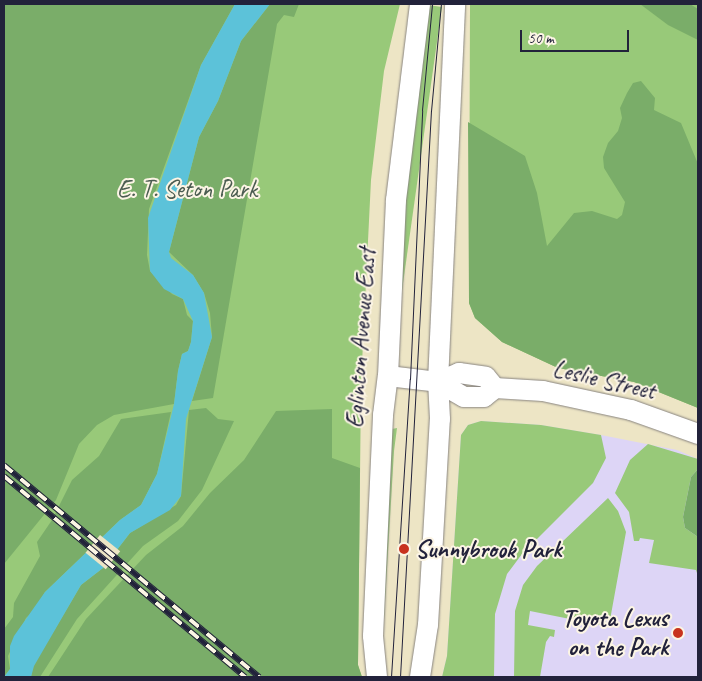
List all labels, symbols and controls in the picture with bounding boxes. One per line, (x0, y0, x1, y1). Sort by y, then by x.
scale bar (522, 20, 631, 52)
text: 50 m (528, 29, 554, 48)
park label: E. T. Seton Park (117, 174, 257, 204)
street label: Eglinton Avenue East (340, 247, 382, 429)
street label: Leslie Street (550, 354, 658, 406)
place label: Sunnybrook Park (415, 534, 561, 564)
marker: Sunnybrook Park (397, 542, 411, 556)
place label: Toyota Lexus on the Park (562, 604, 668, 663)
marker: Toyota Lexus on the Park (672, 627, 684, 639)

